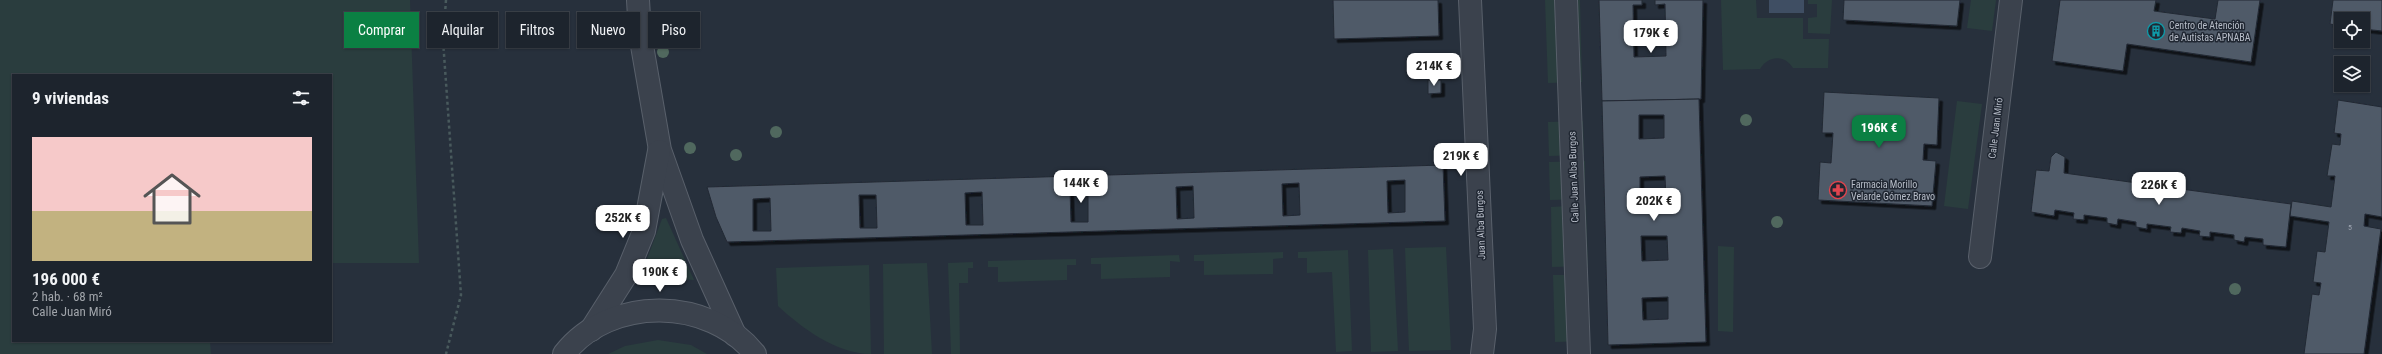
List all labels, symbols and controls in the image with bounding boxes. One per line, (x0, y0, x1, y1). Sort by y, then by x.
chip: Comprar (344, 12, 419, 48)
chip: Alquilar (427, 12, 498, 48)
chip: Filtros (506, 12, 569, 48)
chip: Nuevo (577, 12, 640, 48)
chip: Piso (648, 12, 700, 48)
map controls (2334, 12, 2370, 92)
button: locate (2334, 12, 2370, 48)
pin: 179K € (1618, 20, 1684, 54)
place label: Centro de Atención de Autistas APNABA (2169, 20, 2251, 43)
building icon: Centro de Atención de Autistas APNABA (2146, 21, 2166, 41)
text: 179K € (1633, 25, 1669, 40)
pin: 214K € (1401, 53, 1467, 87)
button: layers (2334, 56, 2370, 92)
text: 214K € (1416, 58, 1452, 73)
icon: filters (290, 87, 312, 109)
text: 9 viviendas (32, 88, 109, 108)
street label: Calle Juan Miró (1986, 97, 2005, 159)
pin: 196K € (1846, 115, 1912, 149)
text: 196K € (1861, 120, 1897, 135)
street label: Calle Juan Alba Burgos (1566, 131, 1581, 223)
pin: 219K € (1428, 143, 1494, 177)
text: 219K € (1443, 148, 1479, 163)
icon: home (136, 163, 208, 235)
pin: 144K € (1048, 170, 1114, 204)
pin: 226K € (2126, 172, 2192, 206)
text: 144K € (1063, 175, 1099, 190)
text: 226K € (2141, 177, 2177, 192)
place label: Farmacia Morillo Velarde Gómez Bravo (1851, 179, 1935, 202)
pharmacy icon: Farmacia Morillo Velarde Gómez Bravo (1828, 180, 1848, 200)
pin: 202K € (1621, 188, 1687, 222)
street label: Juan Alba Burgos (1474, 190, 1487, 260)
text: 202K € (1636, 193, 1672, 208)
pin: 252K € (590, 205, 656, 239)
text: 252K € (605, 210, 641, 225)
house number: 5 (2348, 223, 2352, 232)
pin: 190K € (627, 259, 693, 293)
text: 190K € (642, 264, 678, 279)
text: 196 000 € (32, 269, 100, 289)
text: 2 hab. · 68 m² (32, 289, 103, 304)
text: Calle Juan Miró (32, 304, 112, 319)

